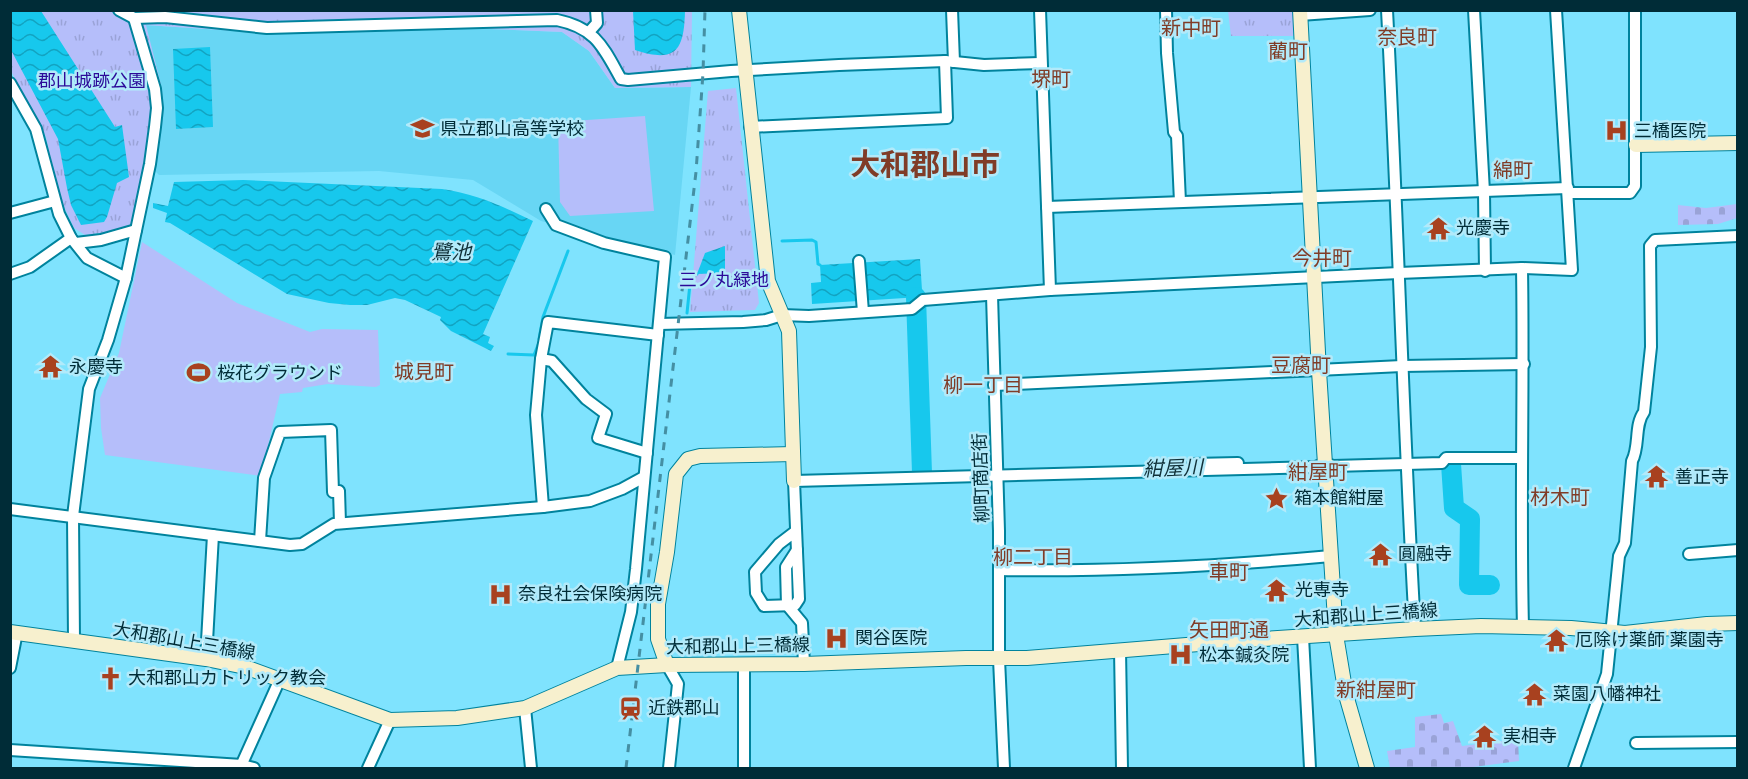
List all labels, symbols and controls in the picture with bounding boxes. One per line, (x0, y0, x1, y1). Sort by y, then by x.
district label: 新中町 (1161, 16, 1221, 40)
district label: 奈良町 (1377, 25, 1437, 49)
district label: 藺町 (1268, 39, 1308, 63)
district label: 堺町 (1031, 67, 1071, 91)
park label: 郡山城跡公園 (38, 70, 146, 92)
school or university icon: 県立郡山高等学校 (409, 116, 435, 142)
place label: 県立郡山高等学校 (440, 118, 584, 140)
hospital icon: 三橋医院 (1603, 118, 1629, 144)
place label: 三橋医院 (1634, 120, 1706, 142)
district label: 大和郡山市 (850, 147, 1000, 183)
district label: 綿町 (1493, 158, 1533, 182)
temple icon: 光慶寺 (1425, 215, 1451, 241)
place label: 光慶寺 (1456, 217, 1510, 239)
water label: 鷺池 (431, 240, 473, 264)
district label: 今井町 (1292, 246, 1352, 270)
park label: 三ノ丸緑地 (679, 269, 769, 291)
district label: 豆腐町 (1271, 353, 1331, 377)
temple icon: 永慶寺 (38, 354, 64, 380)
place label: 永慶寺 (69, 356, 123, 378)
sports icon: 桜花グラウンド (186, 360, 212, 386)
district label: 城見町 (394, 360, 454, 384)
place label: 桜花グラウンド (217, 362, 343, 384)
district label: 柳一丁目 (943, 373, 1023, 397)
street label: 柳町商店街 (968, 433, 994, 523)
water label: 紺屋川 (1143, 455, 1205, 481)
district label: 紺屋町 (1288, 460, 1348, 484)
temple icon: 善正寺 (1644, 464, 1670, 490)
place label: 善正寺 (1675, 466, 1729, 488)
place icon: 箱本館紺屋 (1263, 485, 1289, 511)
district label: 材木町 (1530, 485, 1590, 509)
place label: 箱本館紺屋 (1294, 487, 1384, 509)
temple icon: 圓融寺 (1367, 541, 1393, 567)
place label: 圓融寺 (1398, 543, 1452, 565)
district label: 柳二丁目 (993, 545, 1073, 569)
district label: 車町 (1209, 560, 1249, 584)
temple icon: 光専寺 (1264, 577, 1290, 603)
place label: 光専寺 (1295, 579, 1349, 601)
hospital icon: 奈良社会保険病院 (487, 581, 513, 607)
place label: 奈良社会保険病院 (518, 583, 662, 605)
street label: 大和郡山上三橋線 (1293, 599, 1439, 631)
street label: 大和郡山上三橋線 (111, 618, 257, 664)
district label: 矢田町通 (1189, 618, 1269, 642)
hospital icon: 関谷医院 (824, 625, 850, 651)
place label: 関谷医院 (855, 627, 927, 649)
temple icon: 厄除け薬師 薬園寺 (1544, 627, 1570, 653)
place label: 厄除け薬師 薬園寺 (1575, 629, 1724, 651)
street label: 大和郡山上三橋線 (666, 634, 810, 658)
hospital icon: 松本鍼灸院 (1168, 642, 1194, 668)
place label: 松本鍼灸院 (1199, 644, 1289, 666)
church icon: 大和郡山カトリック教会 (97, 665, 123, 691)
place label: 大和郡山カトリック教会 (128, 667, 326, 689)
district label: 新紺屋町 (1336, 678, 1416, 702)
temple icon: 菜園八幡神社 (1522, 681, 1548, 707)
place label: 菜園八幡神社 (1553, 683, 1661, 705)
station icon: 近鉄郡山 (617, 695, 643, 721)
place label: 近鉄郡山 (648, 697, 720, 719)
temple icon: 実相寺 (1472, 723, 1498, 749)
place label: 実相寺 (1503, 725, 1557, 747)

